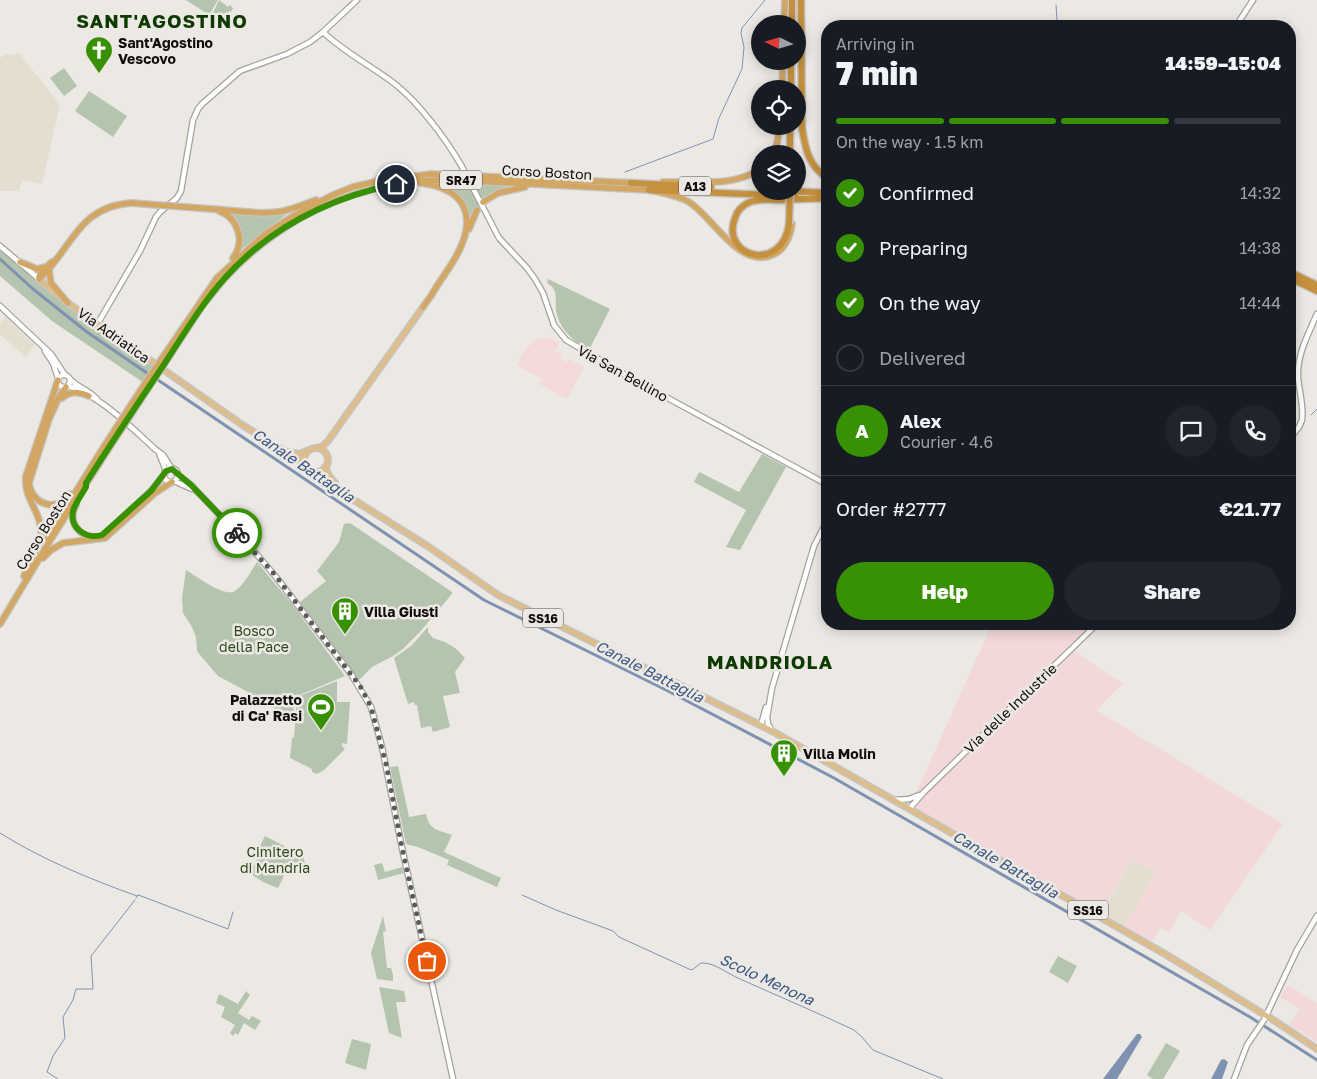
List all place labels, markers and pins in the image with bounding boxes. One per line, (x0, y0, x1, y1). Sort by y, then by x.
place label: Sant'Agostino Vescovo (118, 34, 213, 67)
church icon: Sant'Agostino Vescovo (84, 35, 114, 74)
pin (375, 163, 417, 205)
building icon: Villa Giusti (330, 596, 360, 635)
place label: Villa Giusti (364, 603, 439, 620)
place label: Palazzetto di Ca' Rasi (230, 691, 302, 724)
sports icon: Palazzetto di Ca' Rasi (306, 692, 336, 731)
building icon: Villa Molin (769, 738, 799, 777)
place label: Villa Molin (803, 745, 876, 762)
pin (406, 940, 448, 982)

